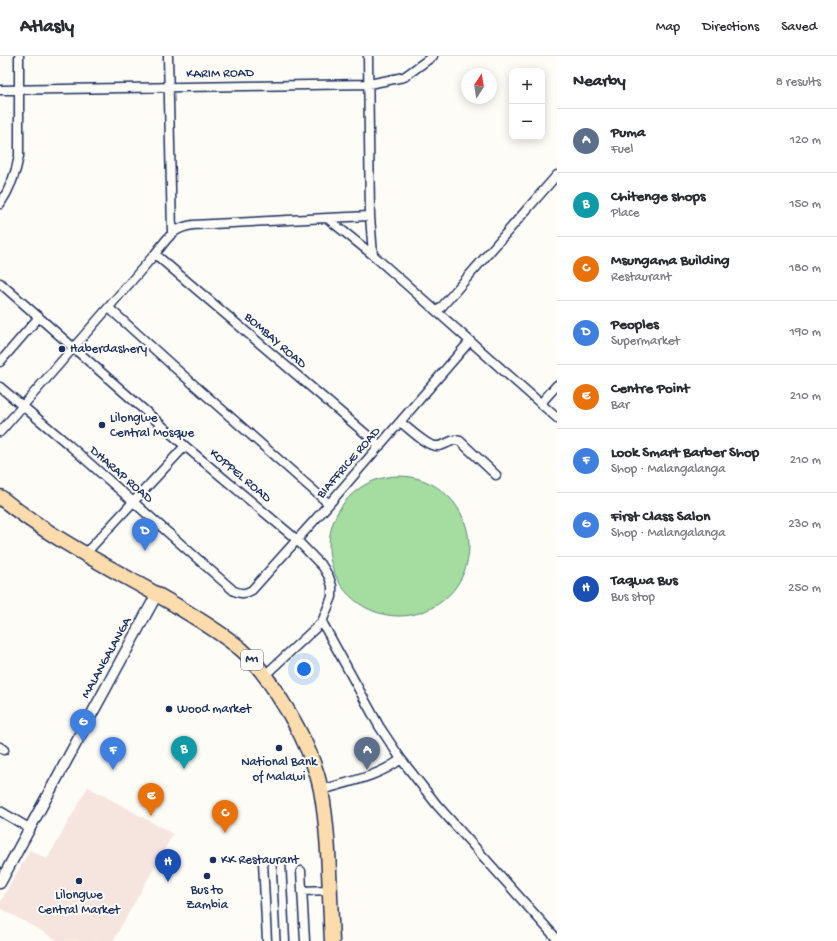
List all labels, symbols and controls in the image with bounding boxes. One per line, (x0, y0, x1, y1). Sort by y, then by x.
text: Atlasly (20, 16, 74, 39)
text: Map (656, 19, 680, 36)
text: Directions (702, 19, 759, 36)
text: Saved (781, 19, 817, 36)
street label: KARIM ROAD (186, 66, 254, 82)
north arrow (461, 68, 497, 104)
map controls (509, 68, 545, 140)
button: + (509, 68, 545, 104)
text: Nearby (573, 72, 626, 92)
text: 8 results (776, 75, 821, 90)
button: − (509, 104, 545, 140)
text: Puma (611, 124, 645, 142)
text: A (582, 133, 590, 148)
text: 120 m (790, 133, 821, 148)
text: Fuel (611, 142, 633, 157)
text: Chitenge shops (611, 188, 706, 206)
text: B (583, 197, 589, 212)
text: 150 m (789, 197, 821, 212)
text: Place (611, 206, 639, 221)
text: Msungama Building (611, 252, 729, 270)
text: C (582, 261, 590, 276)
text: 180 m (789, 261, 821, 276)
text: Restaurant (611, 270, 671, 285)
street label: BOMBAY ROAD (240, 309, 310, 372)
text: Peoples (611, 316, 659, 334)
text: D (582, 325, 590, 340)
text: 190 m (790, 325, 821, 340)
text: Supermarket (611, 334, 680, 349)
place label: Haberdashery (70, 342, 148, 357)
marker: Haberdashery (57, 344, 67, 354)
text: Centre Point (611, 380, 689, 398)
text: E (582, 389, 590, 404)
text: 210 m (790, 389, 821, 404)
text: Bar (611, 398, 629, 413)
place label: Lilongwe Central Mosque (110, 411, 194, 441)
marker: Lilongwe Central Mosque (97, 420, 107, 430)
street label: BIAFFRICE ROAD (313, 424, 384, 503)
street label: DHARAP ROAD (85, 443, 156, 507)
text: Look Smart Barber Shop (611, 444, 759, 462)
street label: KOPPEL ROAD (206, 446, 274, 507)
text: F (583, 453, 589, 468)
text: 210 m (790, 453, 821, 468)
text: Shop · Malangalanga (611, 462, 725, 477)
text: First Class Salon (611, 508, 710, 526)
text: G (582, 517, 590, 532)
text: 230 m (788, 517, 821, 532)
pin: D (132, 518, 158, 551)
text: Shop · Malangalanga (611, 526, 725, 541)
text: Taqwa Bus (611, 572, 678, 590)
text: H (582, 581, 590, 596)
text: 250 m (788, 581, 821, 596)
text: Bus stop (611, 590, 655, 605)
street label: MALANGALANGA (79, 614, 136, 701)
road number: M1 (241, 650, 263, 670)
your location (294, 659, 314, 679)
place label: Wood market (177, 702, 253, 717)
marker: Wood market (164, 704, 174, 714)
pin: G (70, 709, 96, 742)
pin: B (171, 736, 197, 769)
pin: F (100, 737, 126, 770)
pin: A (354, 737, 380, 770)
marker: National Bank of Malawi (274, 743, 284, 753)
place label: National Bank of Malawi (241, 755, 318, 785)
pin: E (138, 783, 164, 816)
pin: C (212, 800, 238, 833)
pin: H (155, 849, 181, 882)
place label: KK Restaurant (221, 853, 300, 868)
marker: KK Restaurant (208, 855, 218, 865)
marker: Bus to Zambia (202, 871, 212, 881)
marker: Lilongwe Central Market (74, 876, 84, 886)
place label: Bus to Zambia (186, 883, 229, 913)
place label: Lilongwe Central Market (38, 888, 122, 918)

